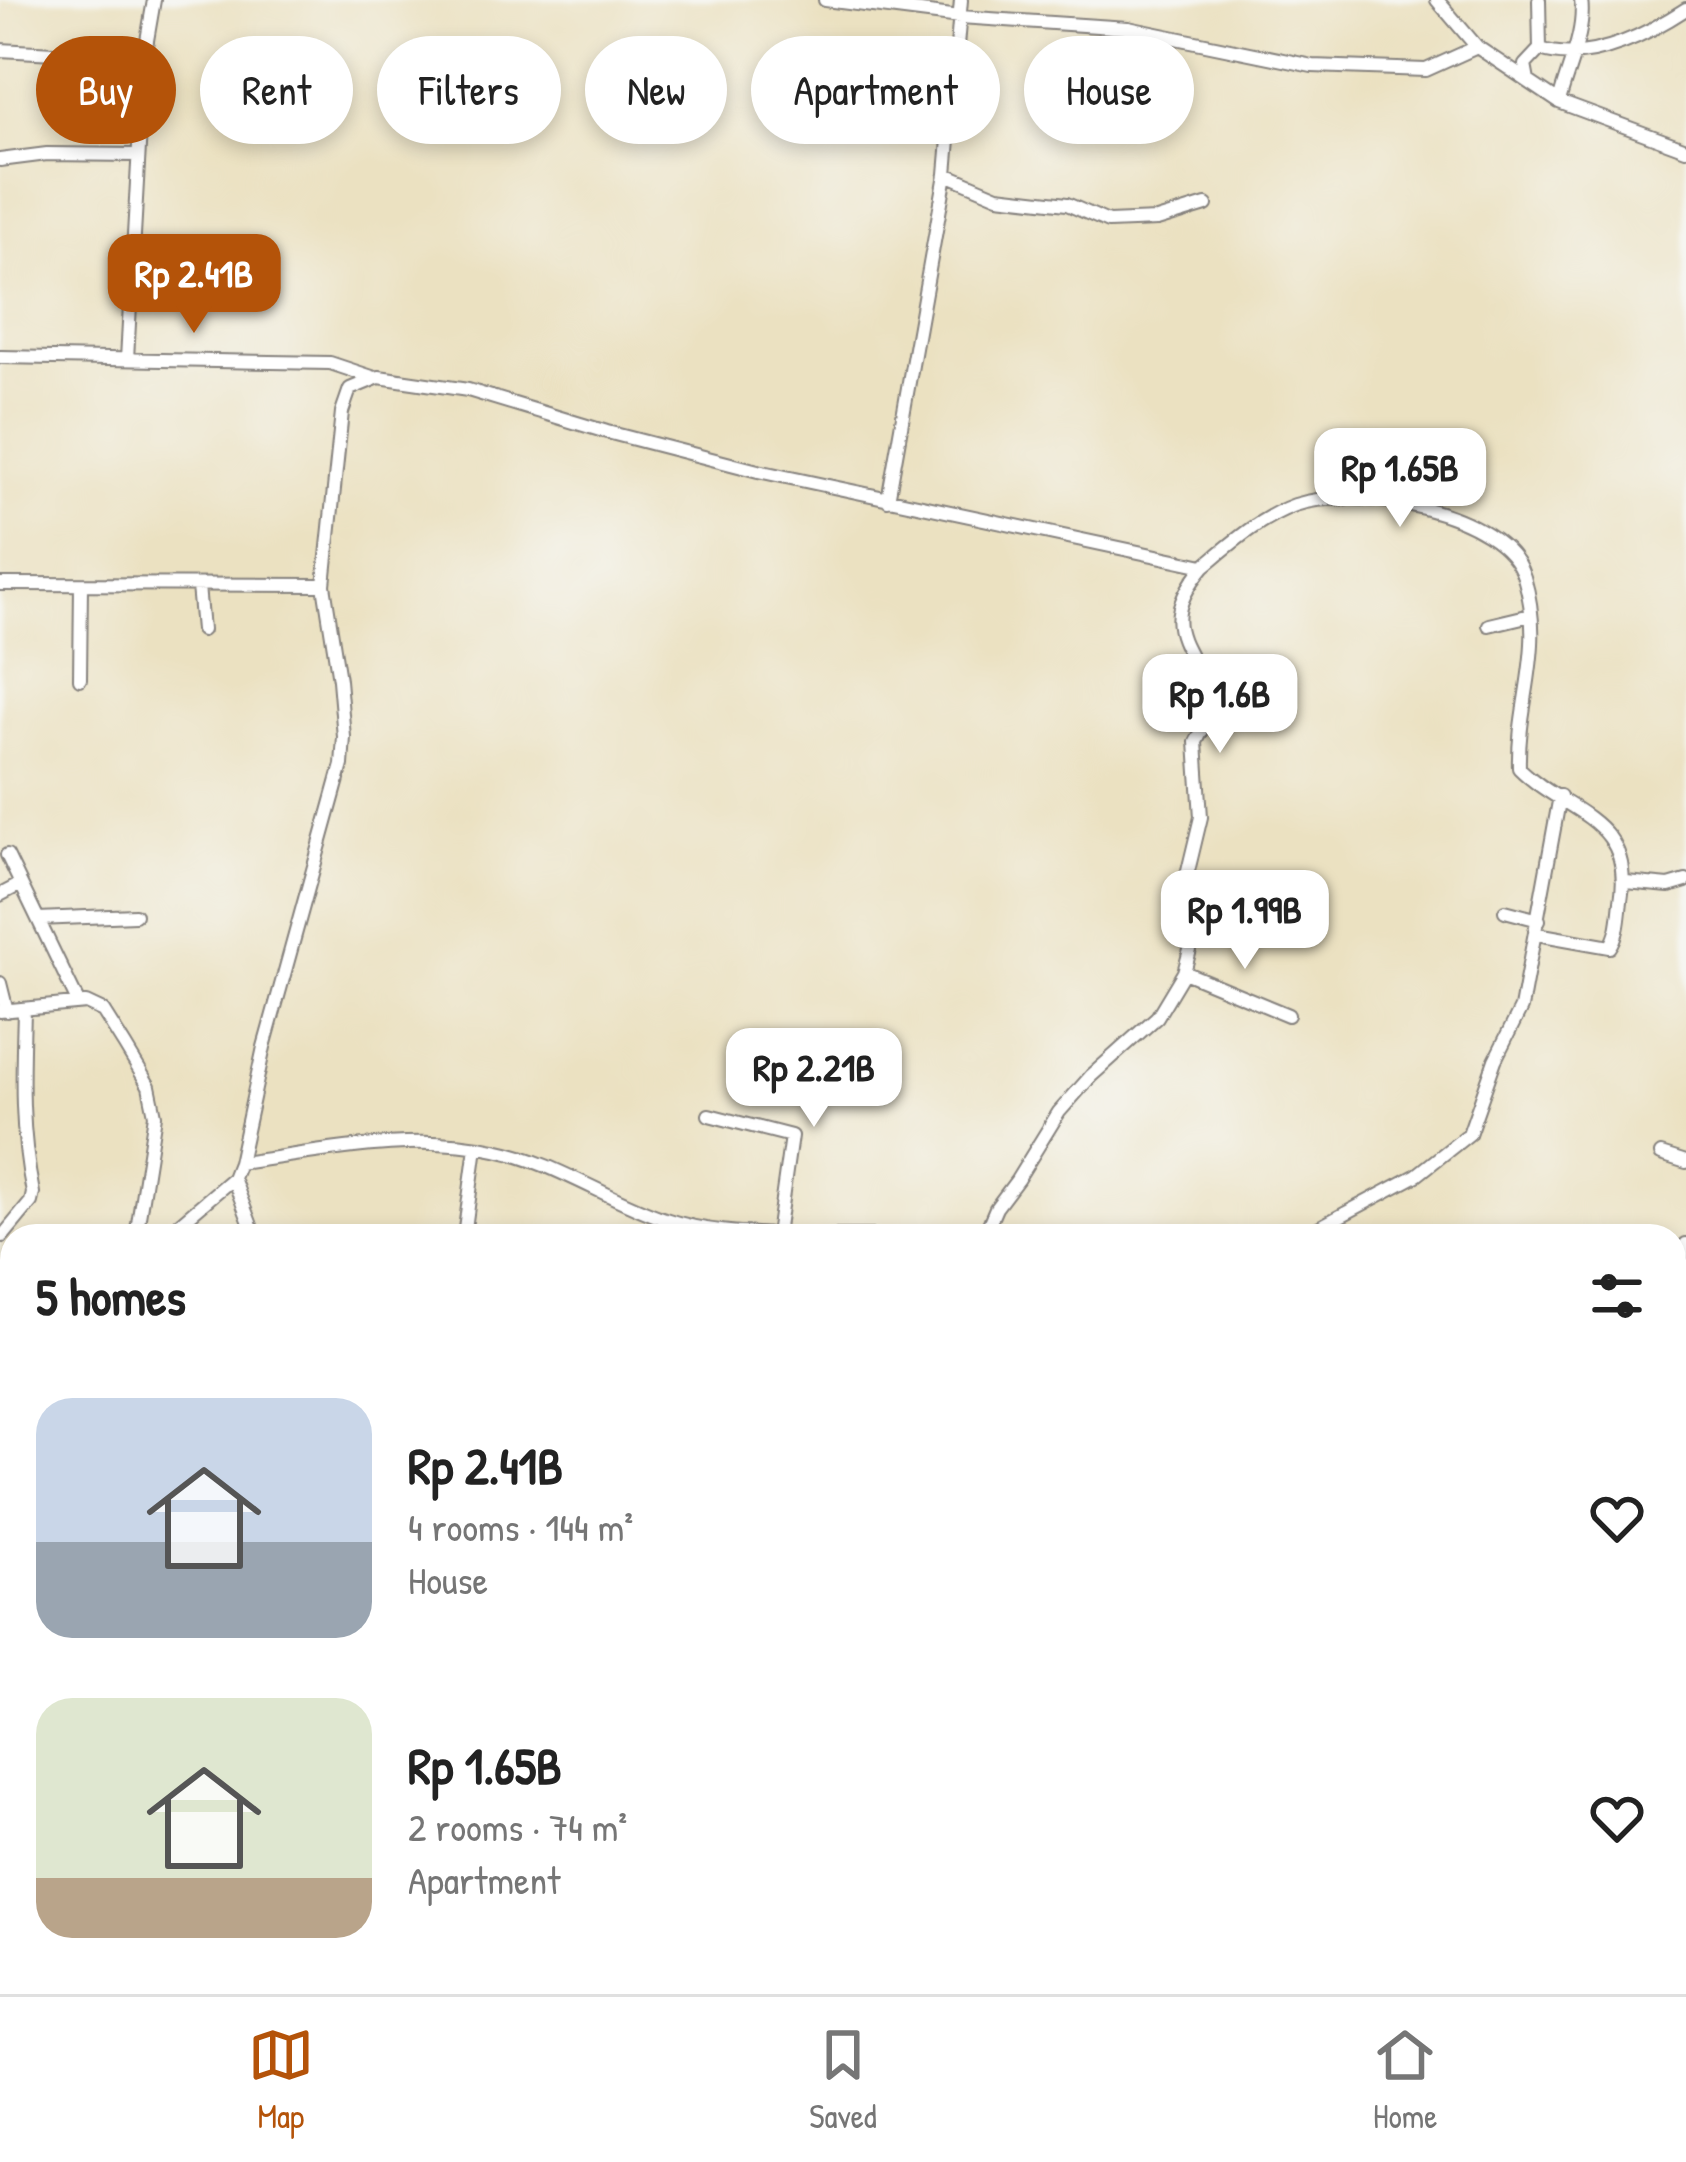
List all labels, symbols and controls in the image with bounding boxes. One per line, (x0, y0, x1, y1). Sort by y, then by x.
chip: Buy (36, 36, 176, 144)
chip: Rent (200, 36, 353, 144)
chip: Filters (377, 36, 561, 144)
chip: New (585, 36, 727, 144)
chip: Apartment (751, 36, 1000, 144)
chip: House (1024, 36, 1194, 144)
pin: Rp 2.41B (70, 234, 318, 336)
text: Rp 2.41B (135, 246, 253, 299)
pin: Rp 1.65B (1276, 428, 1524, 530)
text: Rp 1.65B (1341, 440, 1459, 493)
pin: Rp 1.6B (1109, 654, 1331, 756)
text: Rp 1.6B (1169, 666, 1271, 719)
pin: Rp 1.99B (1121, 870, 1369, 972)
text: Rp 1.99B (1188, 882, 1302, 935)
pin: Rp 2.21B (690, 1028, 938, 1130)
text: Rp 2.21B (753, 1040, 875, 1093)
text: 5 homes (36, 1262, 186, 1331)
icon: filters (1584, 1263, 1650, 1329)
text: Rp 2.41B (408, 1431, 563, 1500)
icon: home (132, 1446, 276, 1590)
icon: heart (1584, 1485, 1650, 1551)
text: 4 rooms · 144 m² (408, 1500, 633, 1553)
text: House (408, 1553, 488, 1606)
text: Rp 1.65B (408, 1731, 562, 1800)
icon: home (132, 1746, 276, 1890)
icon: heart (1584, 1785, 1650, 1851)
text: 2 rooms · 74 m² (408, 1800, 627, 1853)
text: Apartment (408, 1853, 561, 1906)
tab: Map (248, 2022, 314, 2138)
tab: Saved (809, 2022, 877, 2138)
tab: Home (1372, 2022, 1438, 2138)

